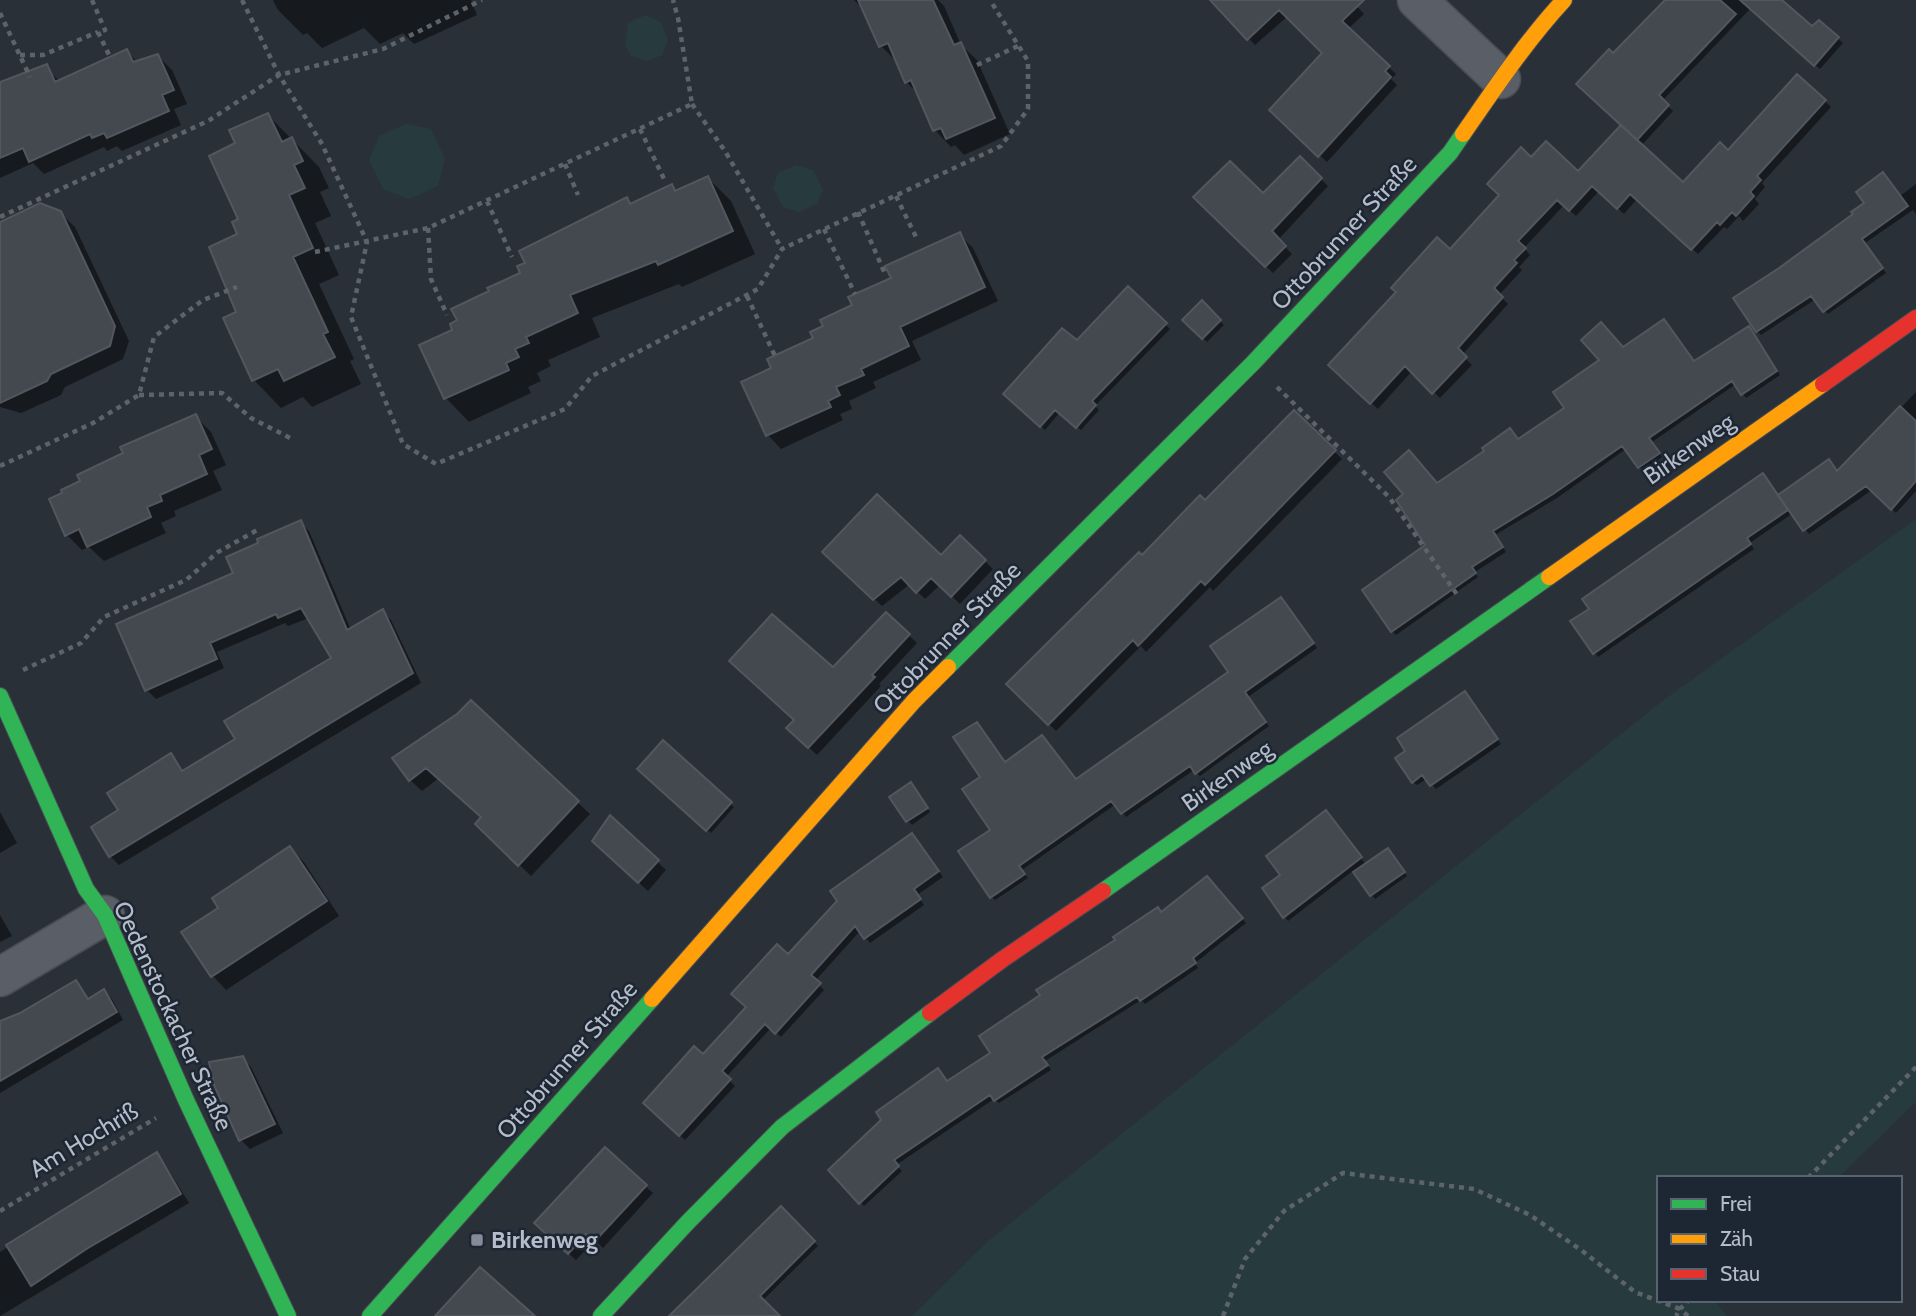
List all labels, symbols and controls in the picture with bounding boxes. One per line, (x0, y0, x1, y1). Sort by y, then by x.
street label: Ottobrunner Straße (1265, 150, 1422, 316)
street label: Birkenweg (1638, 406, 1741, 490)
street label: Ottobrunner Straße (867, 556, 1027, 720)
street label: Birkenweg (1176, 733, 1279, 817)
street label: Oedenstockacher Straße (108, 897, 239, 1135)
street label: Ottobrunner Straße (490, 975, 643, 1145)
street label: Am Hochriß (24, 1096, 143, 1183)
legend (1657, 1176, 1902, 1302)
text: Frei (1720, 1191, 1752, 1216)
place label: Birkenweg (491, 1225, 598, 1254)
text: Zäh (1720, 1226, 1753, 1251)
marker: Birkenweg (469, 1232, 485, 1248)
text: Stau (1720, 1261, 1760, 1286)

